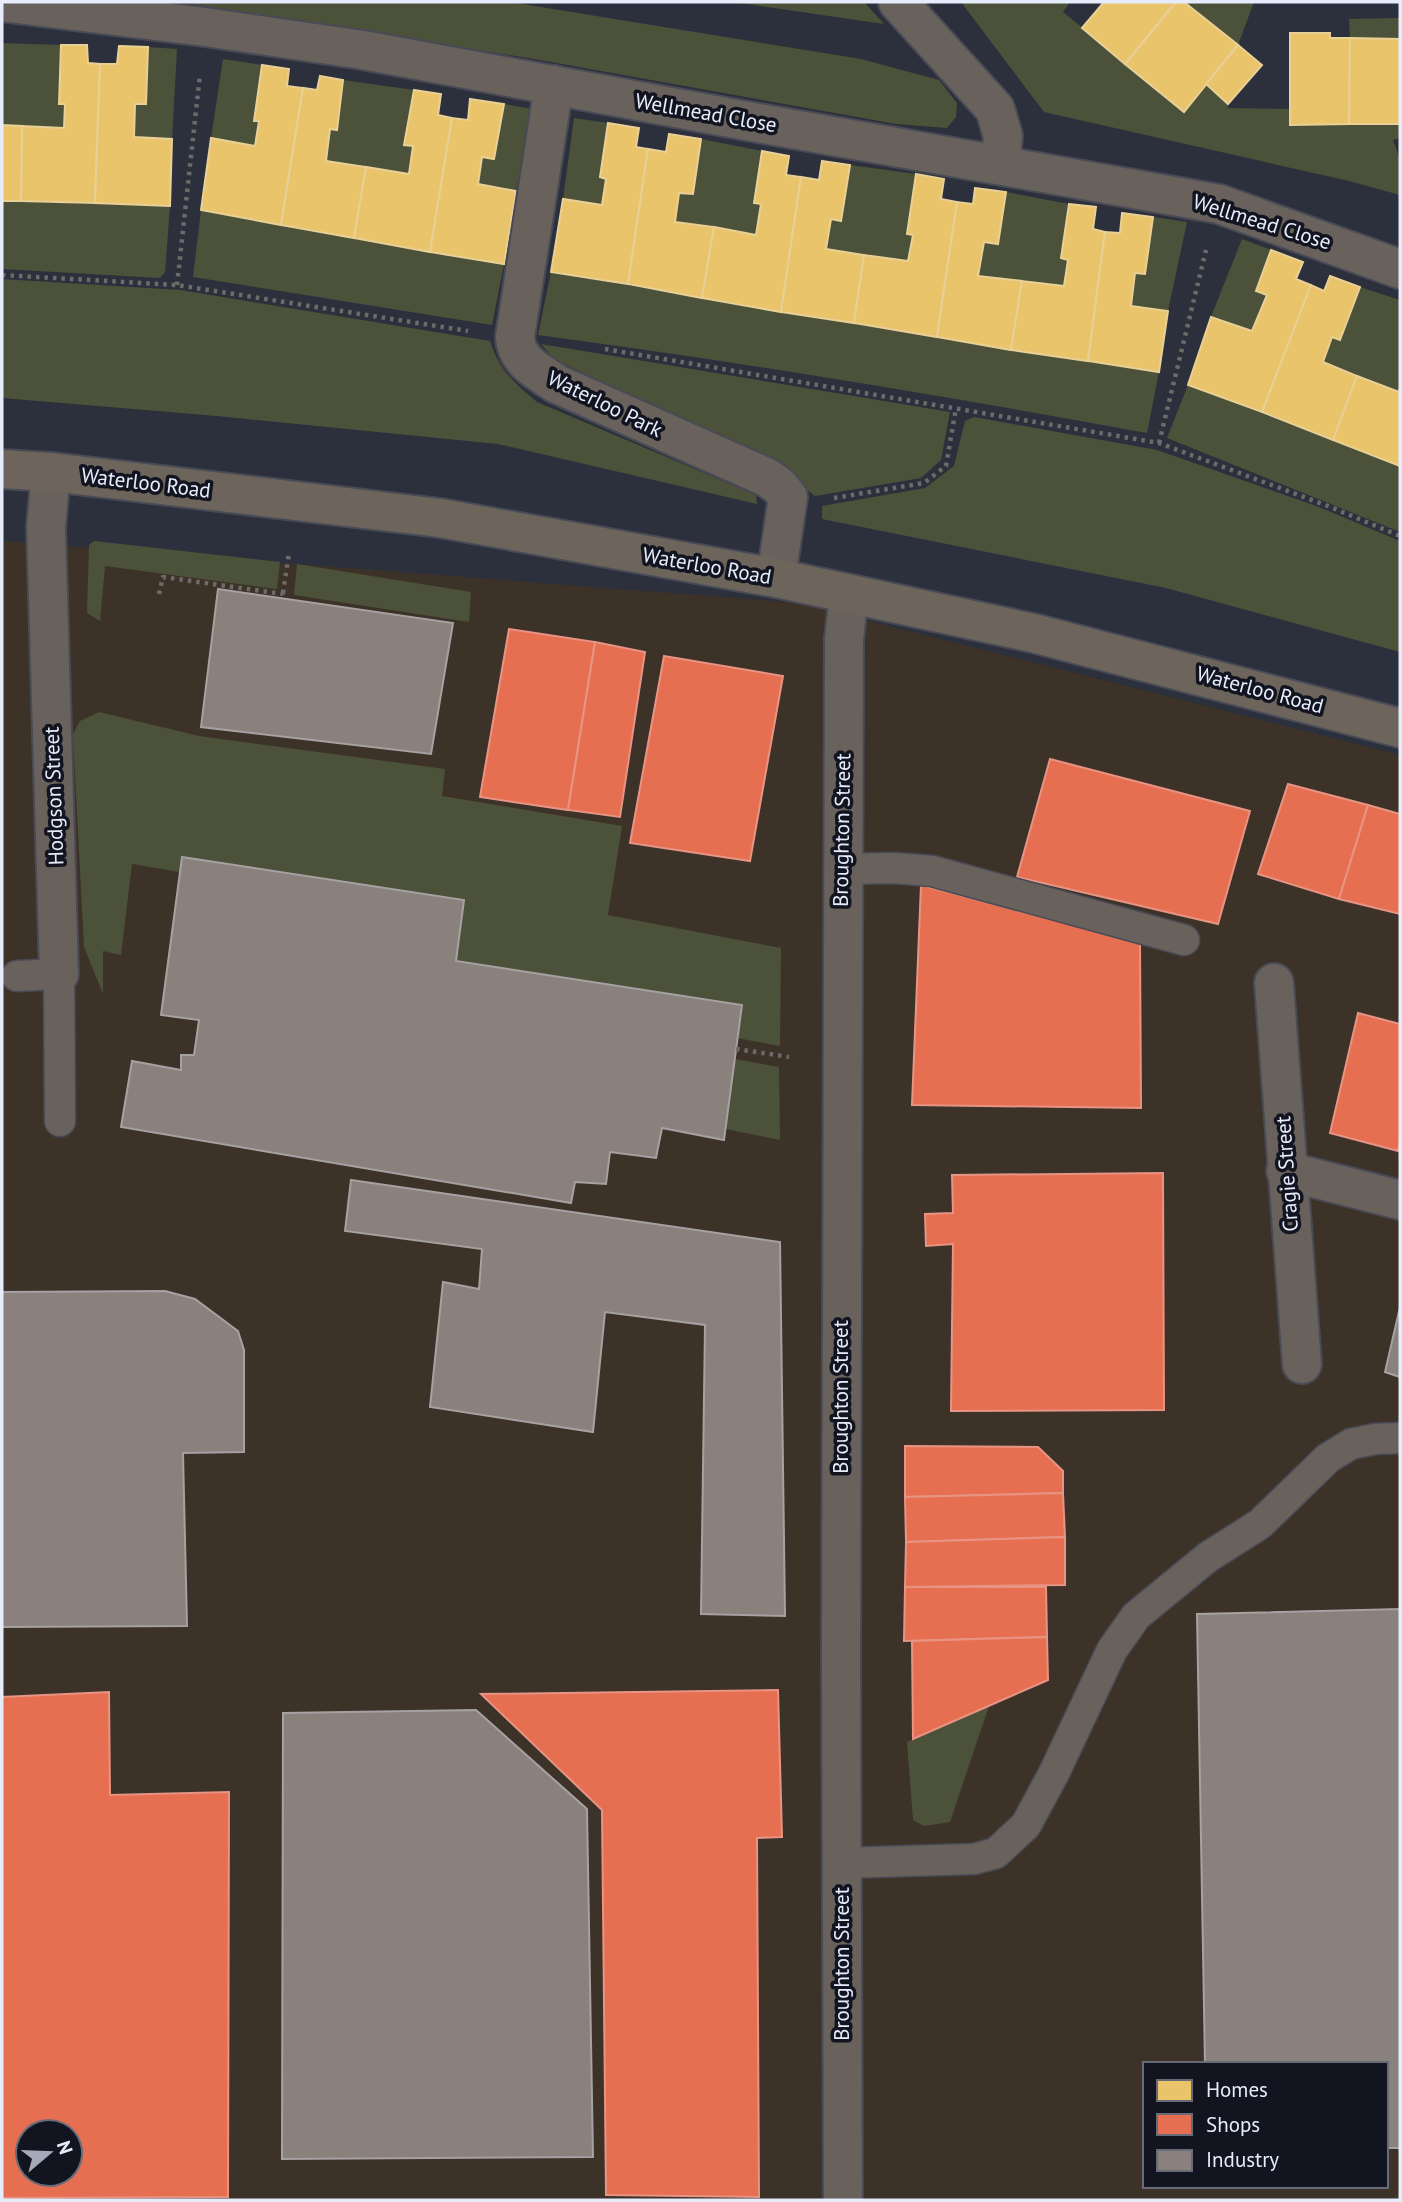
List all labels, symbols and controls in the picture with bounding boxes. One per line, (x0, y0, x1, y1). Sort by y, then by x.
street label: Wellmead Close (633, 87, 779, 138)
street label: Wellmead Close (1190, 188, 1335, 255)
street label: Waterloo Park (543, 364, 667, 443)
street label: Waterloo Road (80, 461, 212, 504)
street label: Waterloo Road (641, 541, 774, 590)
street label: Waterloo Road (1194, 660, 1327, 719)
street label: Hodgson Street (38, 726, 69, 866)
street label: Broughton Street (827, 753, 856, 907)
street label: Cragie Street (1269, 1115, 1304, 1233)
street label: Broughton Street (827, 1320, 854, 1474)
street label: Broughton Street (828, 1887, 855, 2041)
legend (1143, 2062, 1388, 2188)
text: Homes (1206, 2076, 1268, 2103)
text: Shops (1206, 2111, 1260, 2138)
north arrow (14, 2118, 84, 2188)
text: N (52, 2138, 78, 2157)
text: Industry (1206, 2146, 1279, 2173)

